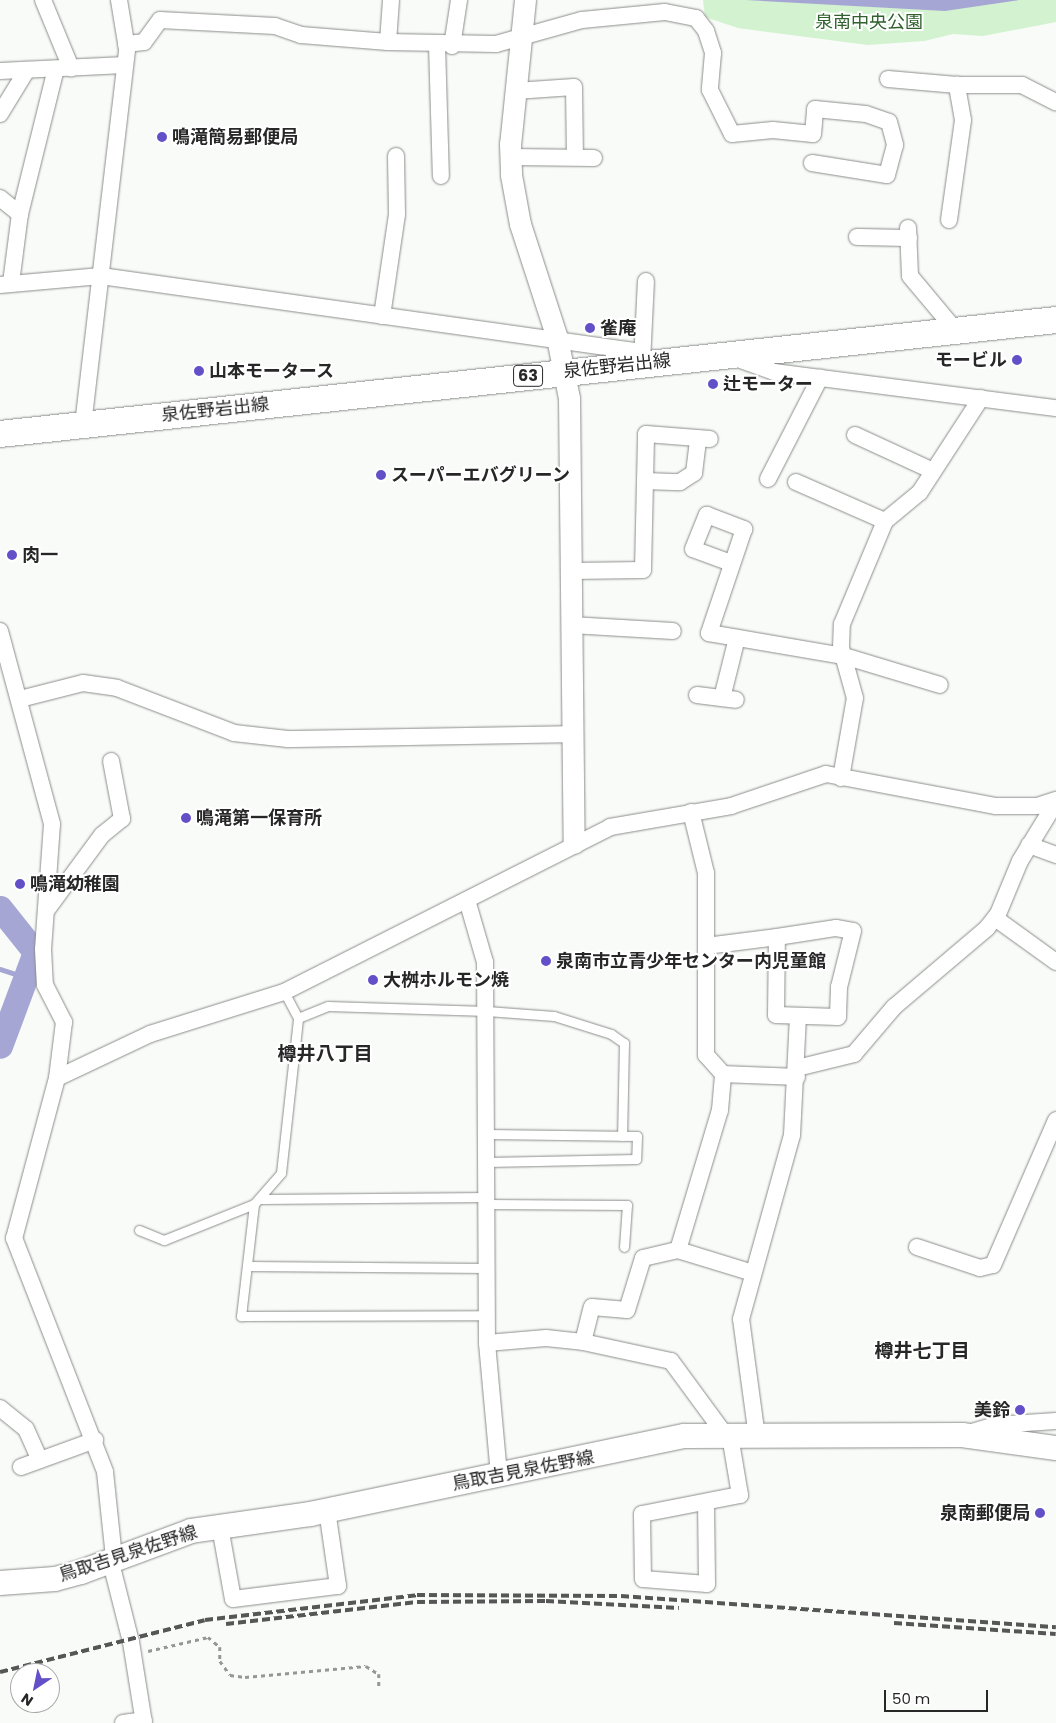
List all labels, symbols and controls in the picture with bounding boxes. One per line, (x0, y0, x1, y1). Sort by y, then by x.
park label: 泉南中央公園 (815, 11, 923, 33)
place label: 鳴滝簡易郵便局 (172, 126, 298, 148)
marker: 鳴滝簡易郵便局 (156, 131, 168, 143)
place label: 雀庵 (600, 317, 636, 339)
marker: 雀庵 (584, 322, 596, 334)
place label: モービル (935, 349, 1007, 371)
street label: 泉佐野岩出線 (562, 350, 672, 382)
marker: モービル (1011, 354, 1023, 366)
place label: 山本モータース (209, 360, 335, 382)
road number: 63 (513, 362, 543, 390)
marker: 山本モータース (193, 365, 205, 377)
place label: 辻モーター (723, 373, 813, 395)
marker: 辻モーター (707, 378, 719, 390)
street label: 泉佐野岩出線 (160, 394, 270, 426)
place label: スーパーエバグリーン (391, 464, 571, 486)
marker: スーパーエバグリーン (375, 469, 387, 481)
place label: 肉一 (22, 544, 58, 566)
marker: 肉一 (6, 549, 18, 561)
place label: 鳴滝第一保育所 (196, 807, 322, 829)
marker: 鳴滝第一保育所 (180, 812, 192, 824)
place label: 鳴滝幼稚園 (30, 873, 120, 895)
marker: 鳴滝幼稚園 (14, 878, 26, 890)
place label: 泉南市立青少年センター内児童館 (556, 950, 826, 972)
marker: 泉南市立青少年センター内児童館 (540, 955, 552, 967)
place label: 大桝ホルモン焼 (383, 969, 509, 991)
marker: 大桝ホルモン焼 (367, 974, 379, 986)
district label: 樽井八丁目 (278, 1043, 372, 1065)
district label: 樽井七丁目 (875, 1340, 969, 1362)
place label: 美鈴 (974, 1399, 1010, 1421)
marker: 美鈴 (1014, 1404, 1026, 1416)
street label: 鳥取吉見泉佐野線 (450, 1447, 596, 1495)
place label: 泉南郵便局 (940, 1502, 1030, 1524)
marker: 泉南郵便局 (1034, 1507, 1046, 1519)
street label: 鳥取吉見泉佐野線 (56, 1521, 200, 1587)
north arrow (10, 1663, 60, 1713)
scale bar (886, 1680, 990, 1712)
text: N (17, 1688, 37, 1711)
text: 50 m (892, 1688, 930, 1709)

